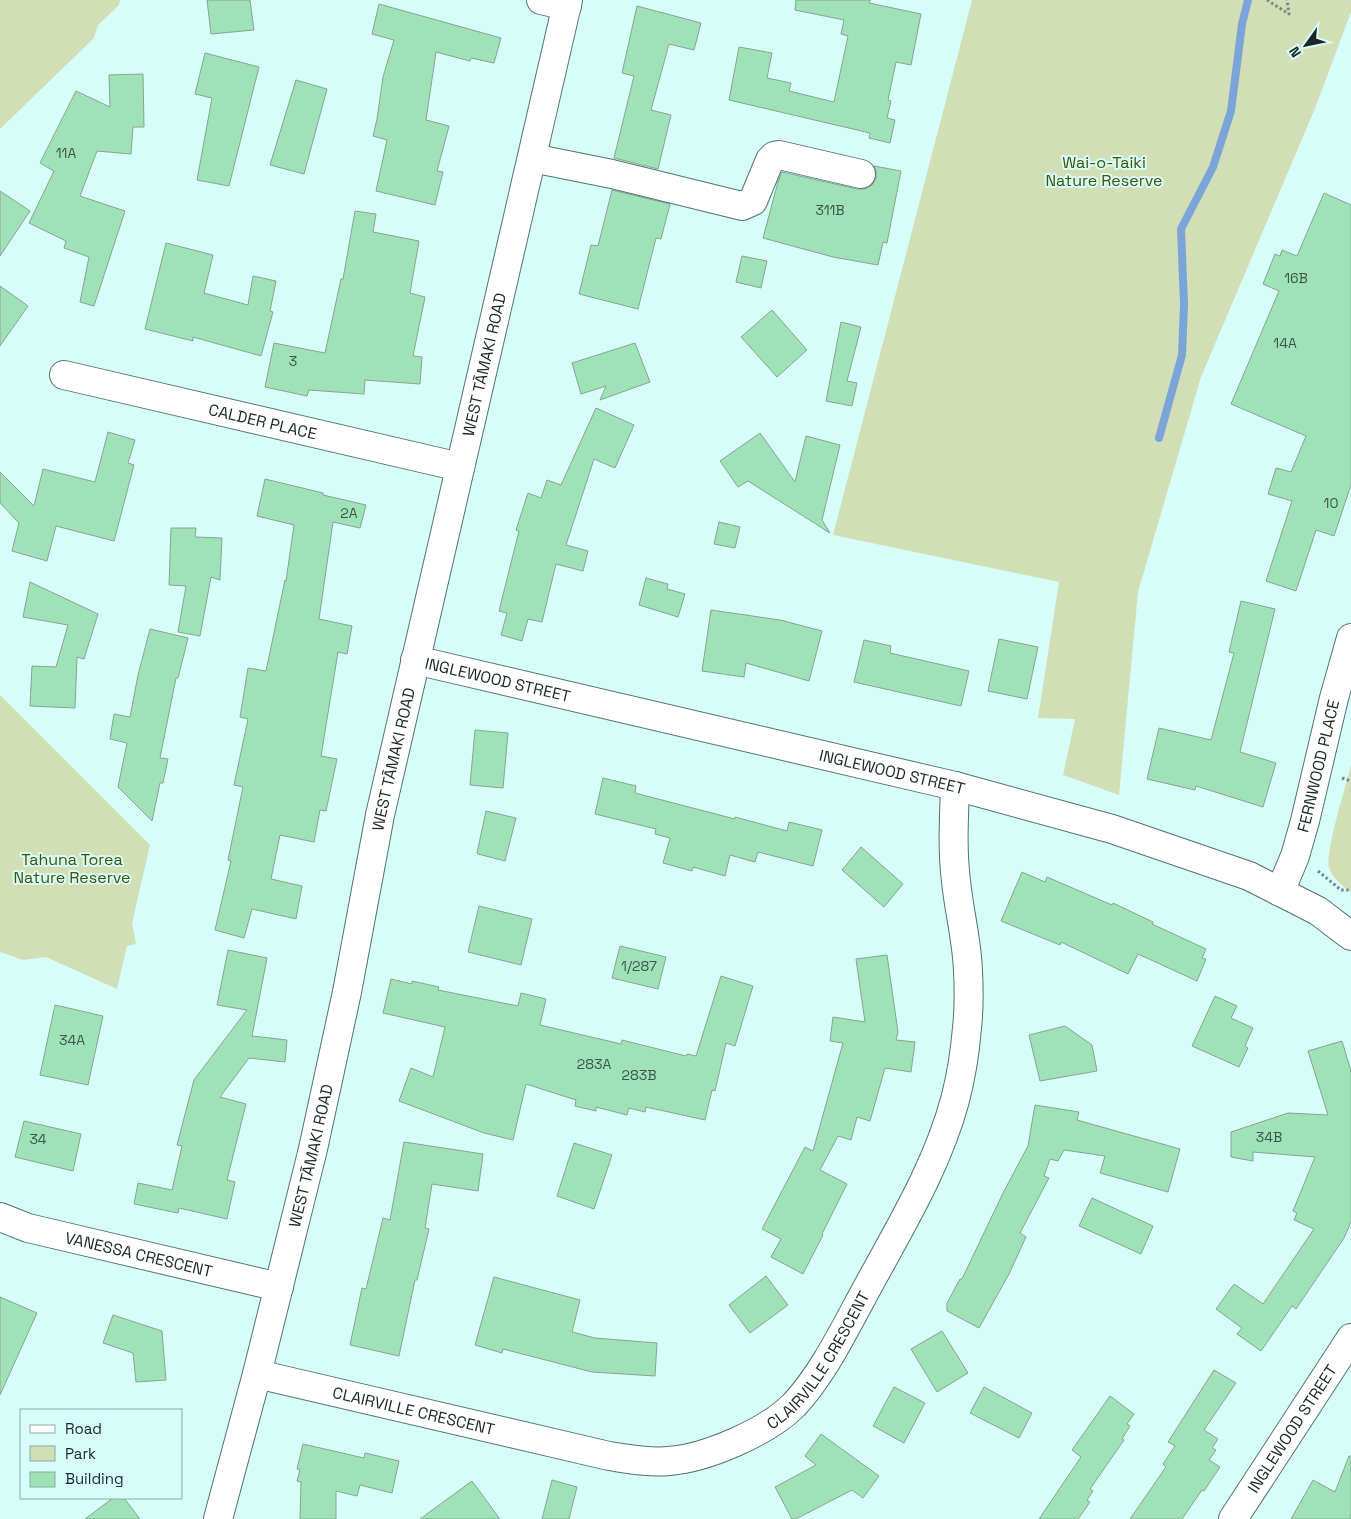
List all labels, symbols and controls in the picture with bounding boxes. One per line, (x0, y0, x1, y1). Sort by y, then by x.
north arrow (1281, 20, 1331, 70)
text: N (1285, 43, 1305, 61)
house number: 11A (56, 144, 76, 162)
park label: Wai-o-Taiki Nature Reserve (1045, 152, 1163, 191)
house number: 311B (815, 201, 845, 219)
house number: 16B (1284, 269, 1308, 287)
street label: WEST TĀMAKI ROAD (458, 291, 511, 438)
house number: 14A (1273, 334, 1297, 352)
house number: 3 (289, 352, 297, 370)
street label: CALDER PLACE (206, 399, 319, 444)
house number: 10 (1324, 494, 1338, 512)
house number: 2A (340, 504, 358, 522)
street label: INGLEWOOD STREET (423, 653, 573, 707)
street label: WEST TĀMAKI ROAD (367, 686, 420, 833)
street label: FERNWOOD PLACE (1292, 698, 1344, 835)
street label: INGLEWOOD STREET (817, 745, 967, 799)
park label: Tahuna Torea Nature Reserve (13, 849, 131, 888)
house number: 1/287 (621, 957, 657, 975)
house number: 34A (59, 1031, 85, 1049)
house number: 283A (577, 1055, 611, 1073)
house number: 283B (622, 1066, 656, 1084)
street label: WEST TĀMAKI ROAD (284, 1082, 338, 1230)
house number: 34B (1256, 1128, 1282, 1146)
house number: 34 (29, 1130, 47, 1148)
street label: VANESSA CRESCENT (63, 1227, 215, 1282)
street label: CLAIRVILLE CRESCENT (763, 1287, 874, 1434)
street label: INGLEWOOD STREET (1243, 1361, 1342, 1497)
street label: CLAIRVILLE CRESCENT (330, 1382, 497, 1440)
legend (20, 1409, 182, 1499)
text: Road (65, 1419, 102, 1438)
text: Park (65, 1444, 96, 1463)
text: Building (65, 1469, 124, 1488)

